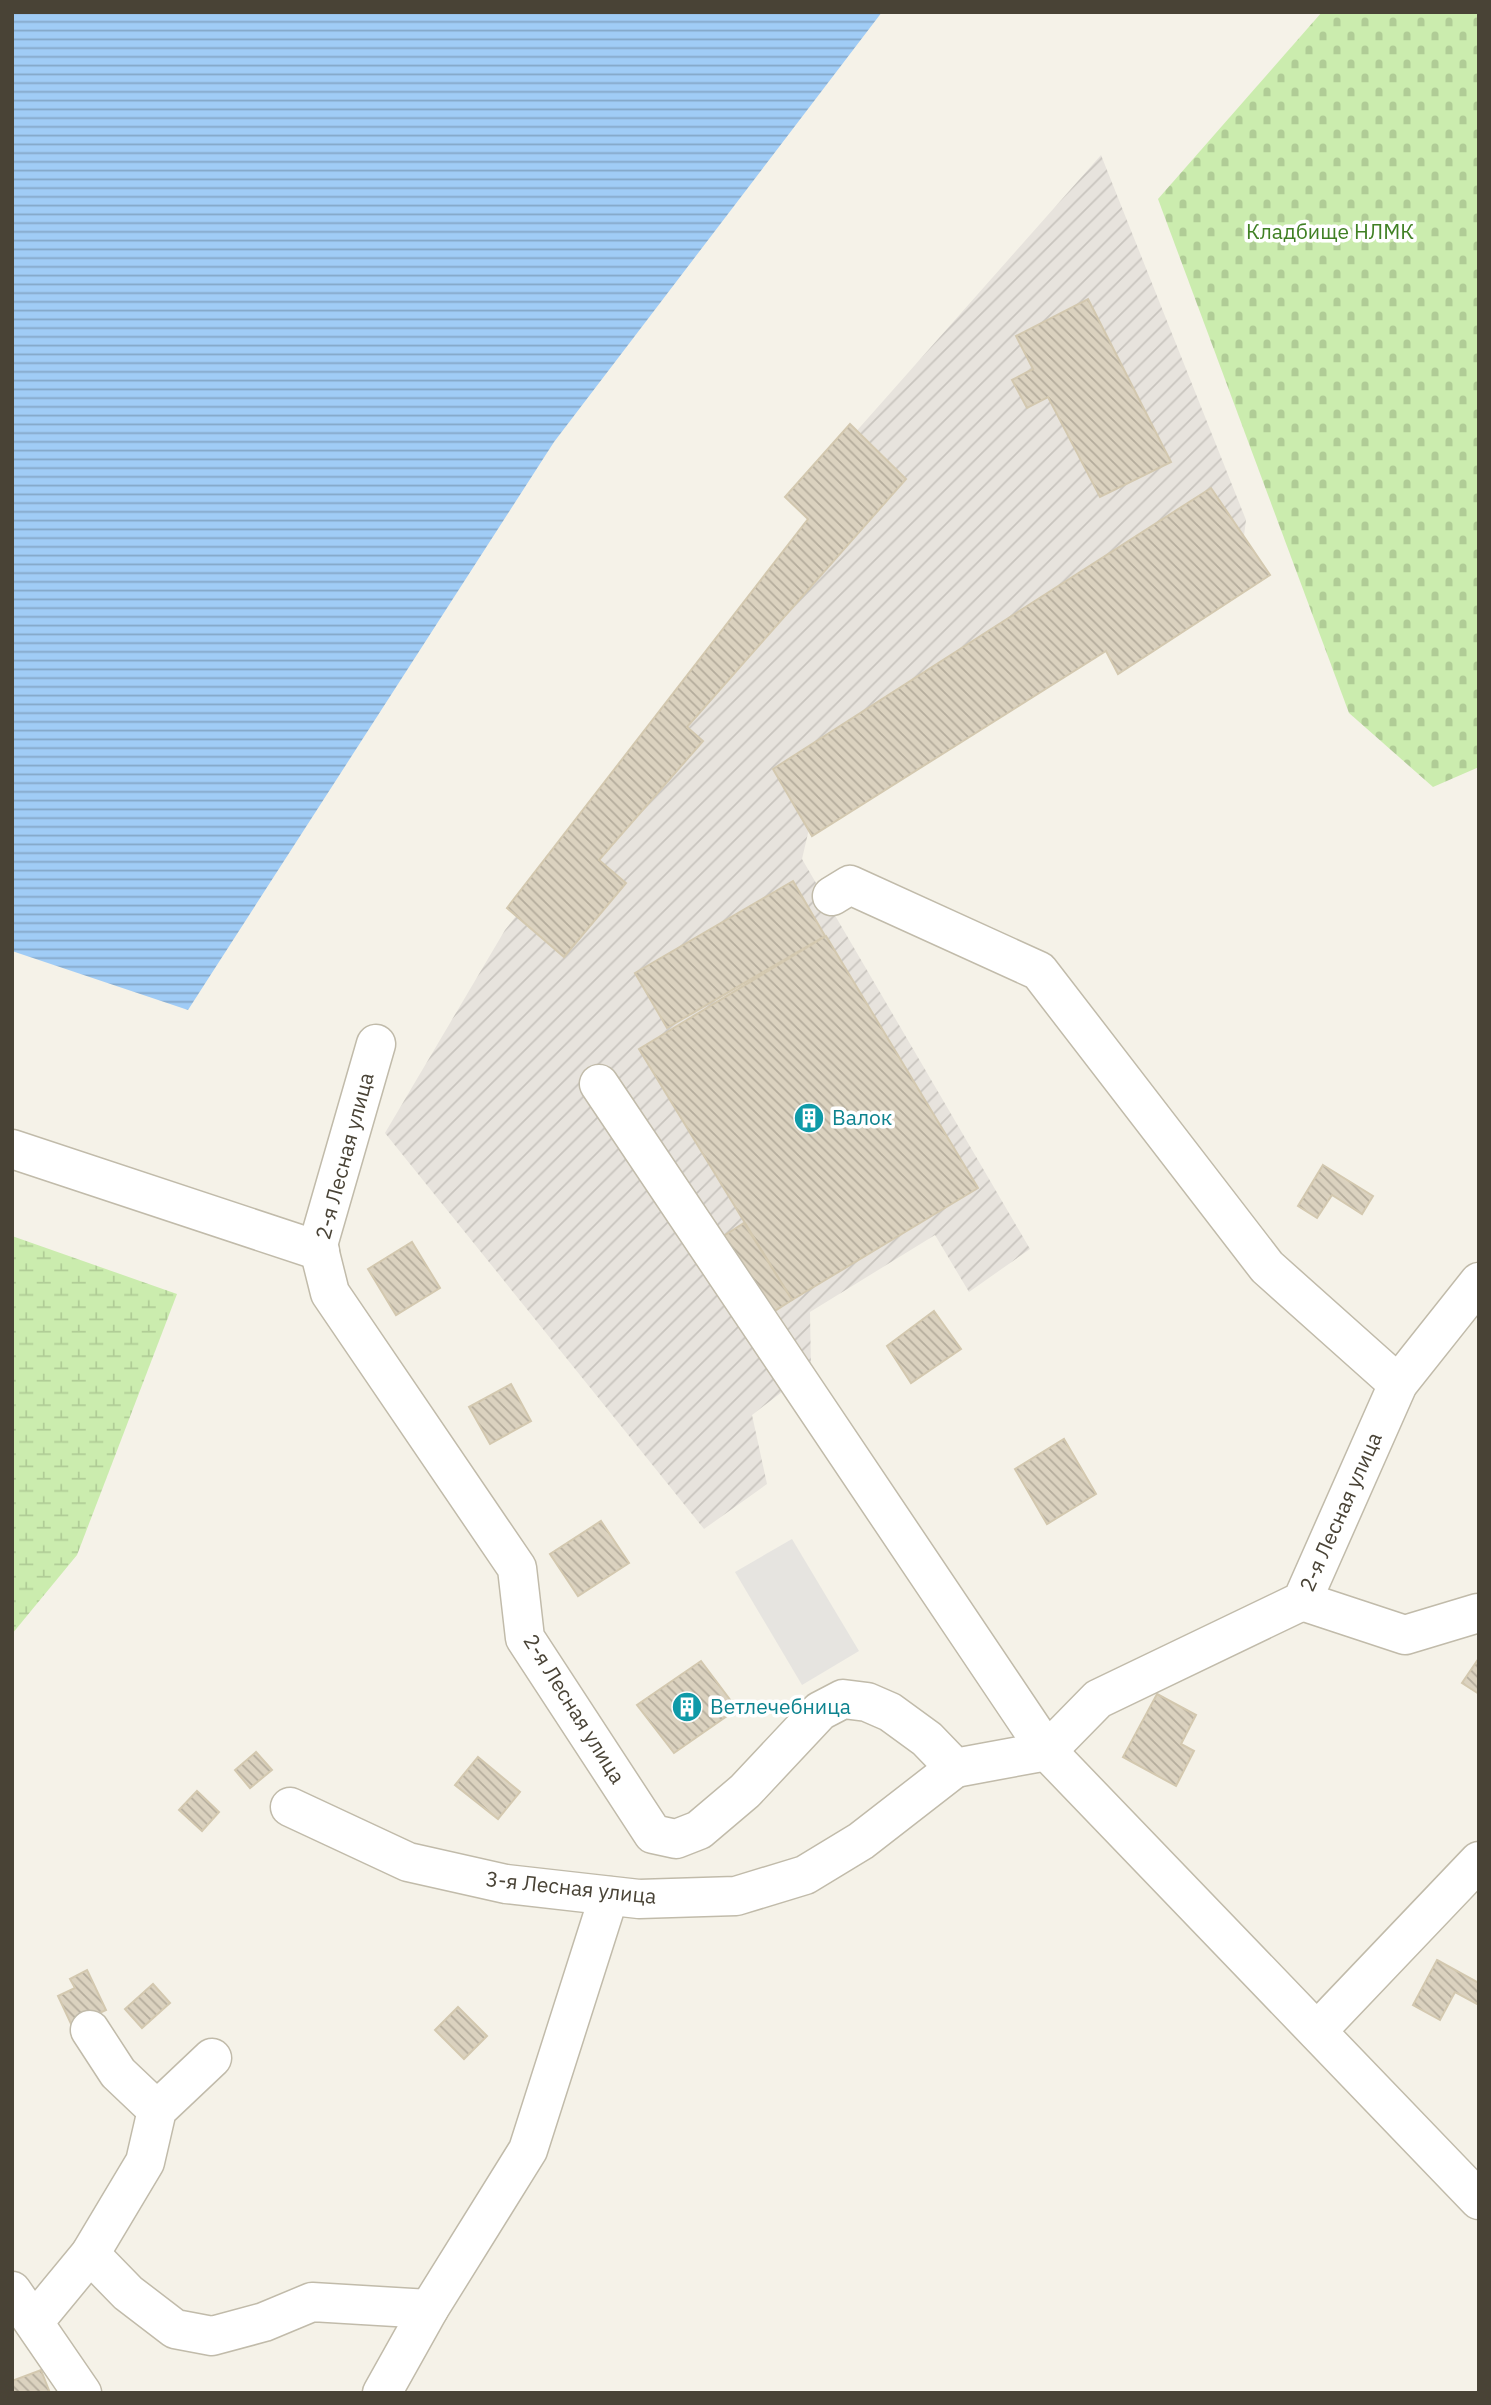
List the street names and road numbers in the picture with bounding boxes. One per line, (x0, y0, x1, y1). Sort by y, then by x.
street label: 2-я Лесная улица (308, 1069, 380, 1242)
street label: 2-я Лесная улица (1292, 1428, 1388, 1596)
street label: 2-я Лесная улица (518, 1628, 632, 1789)
street label: 3-я Лесная улица (484, 1864, 658, 1910)

